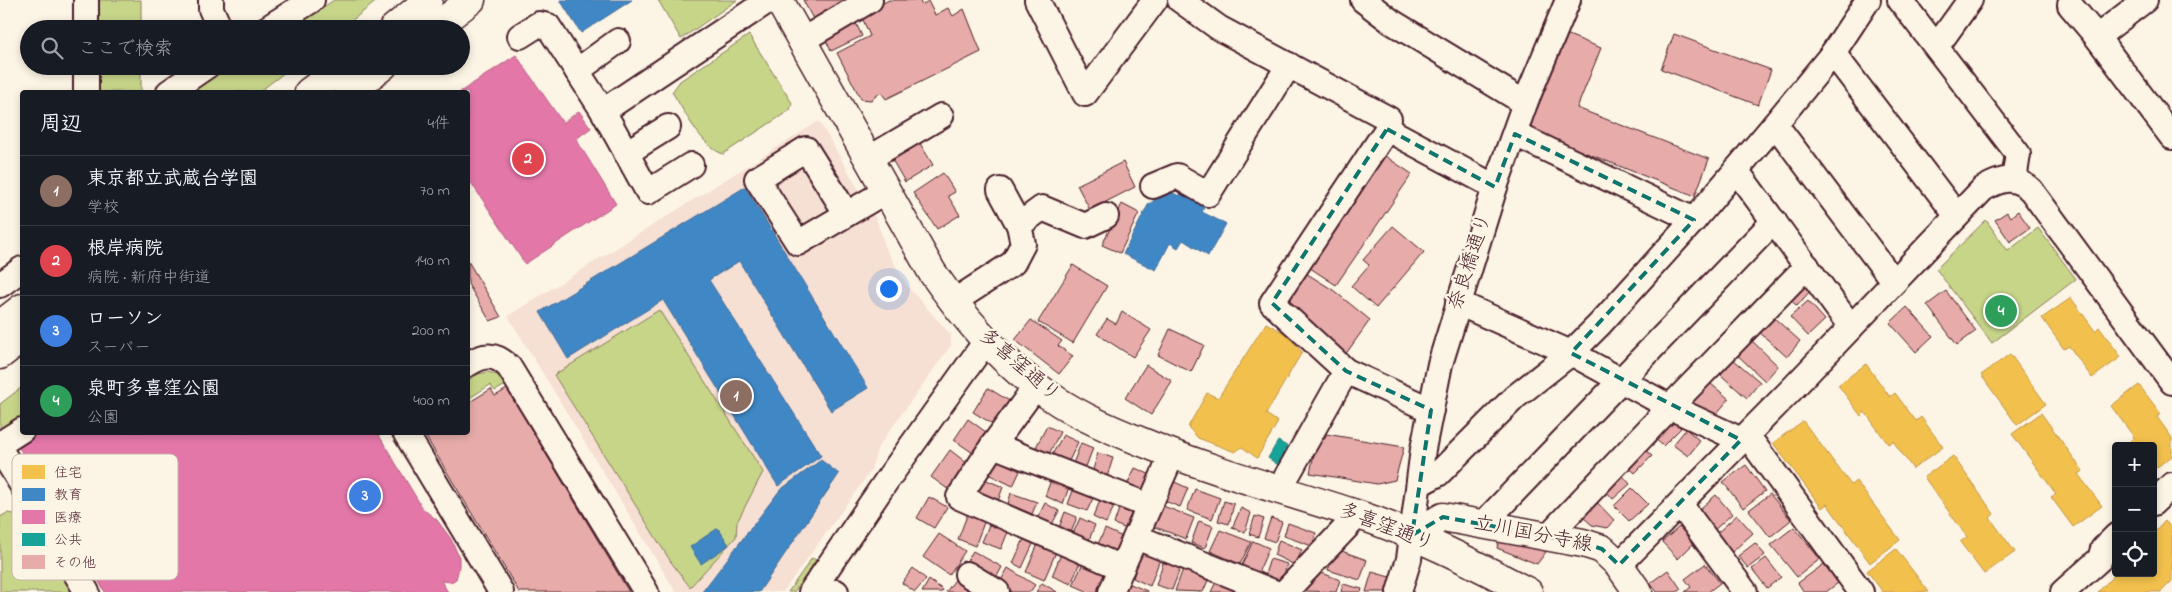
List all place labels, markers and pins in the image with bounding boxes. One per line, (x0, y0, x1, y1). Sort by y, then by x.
pin: 2 (512, 140, 544, 178)
pin: 4 (1985, 292, 2017, 330)
pin: 1 (720, 377, 752, 415)
pin: 3 (349, 477, 381, 515)

